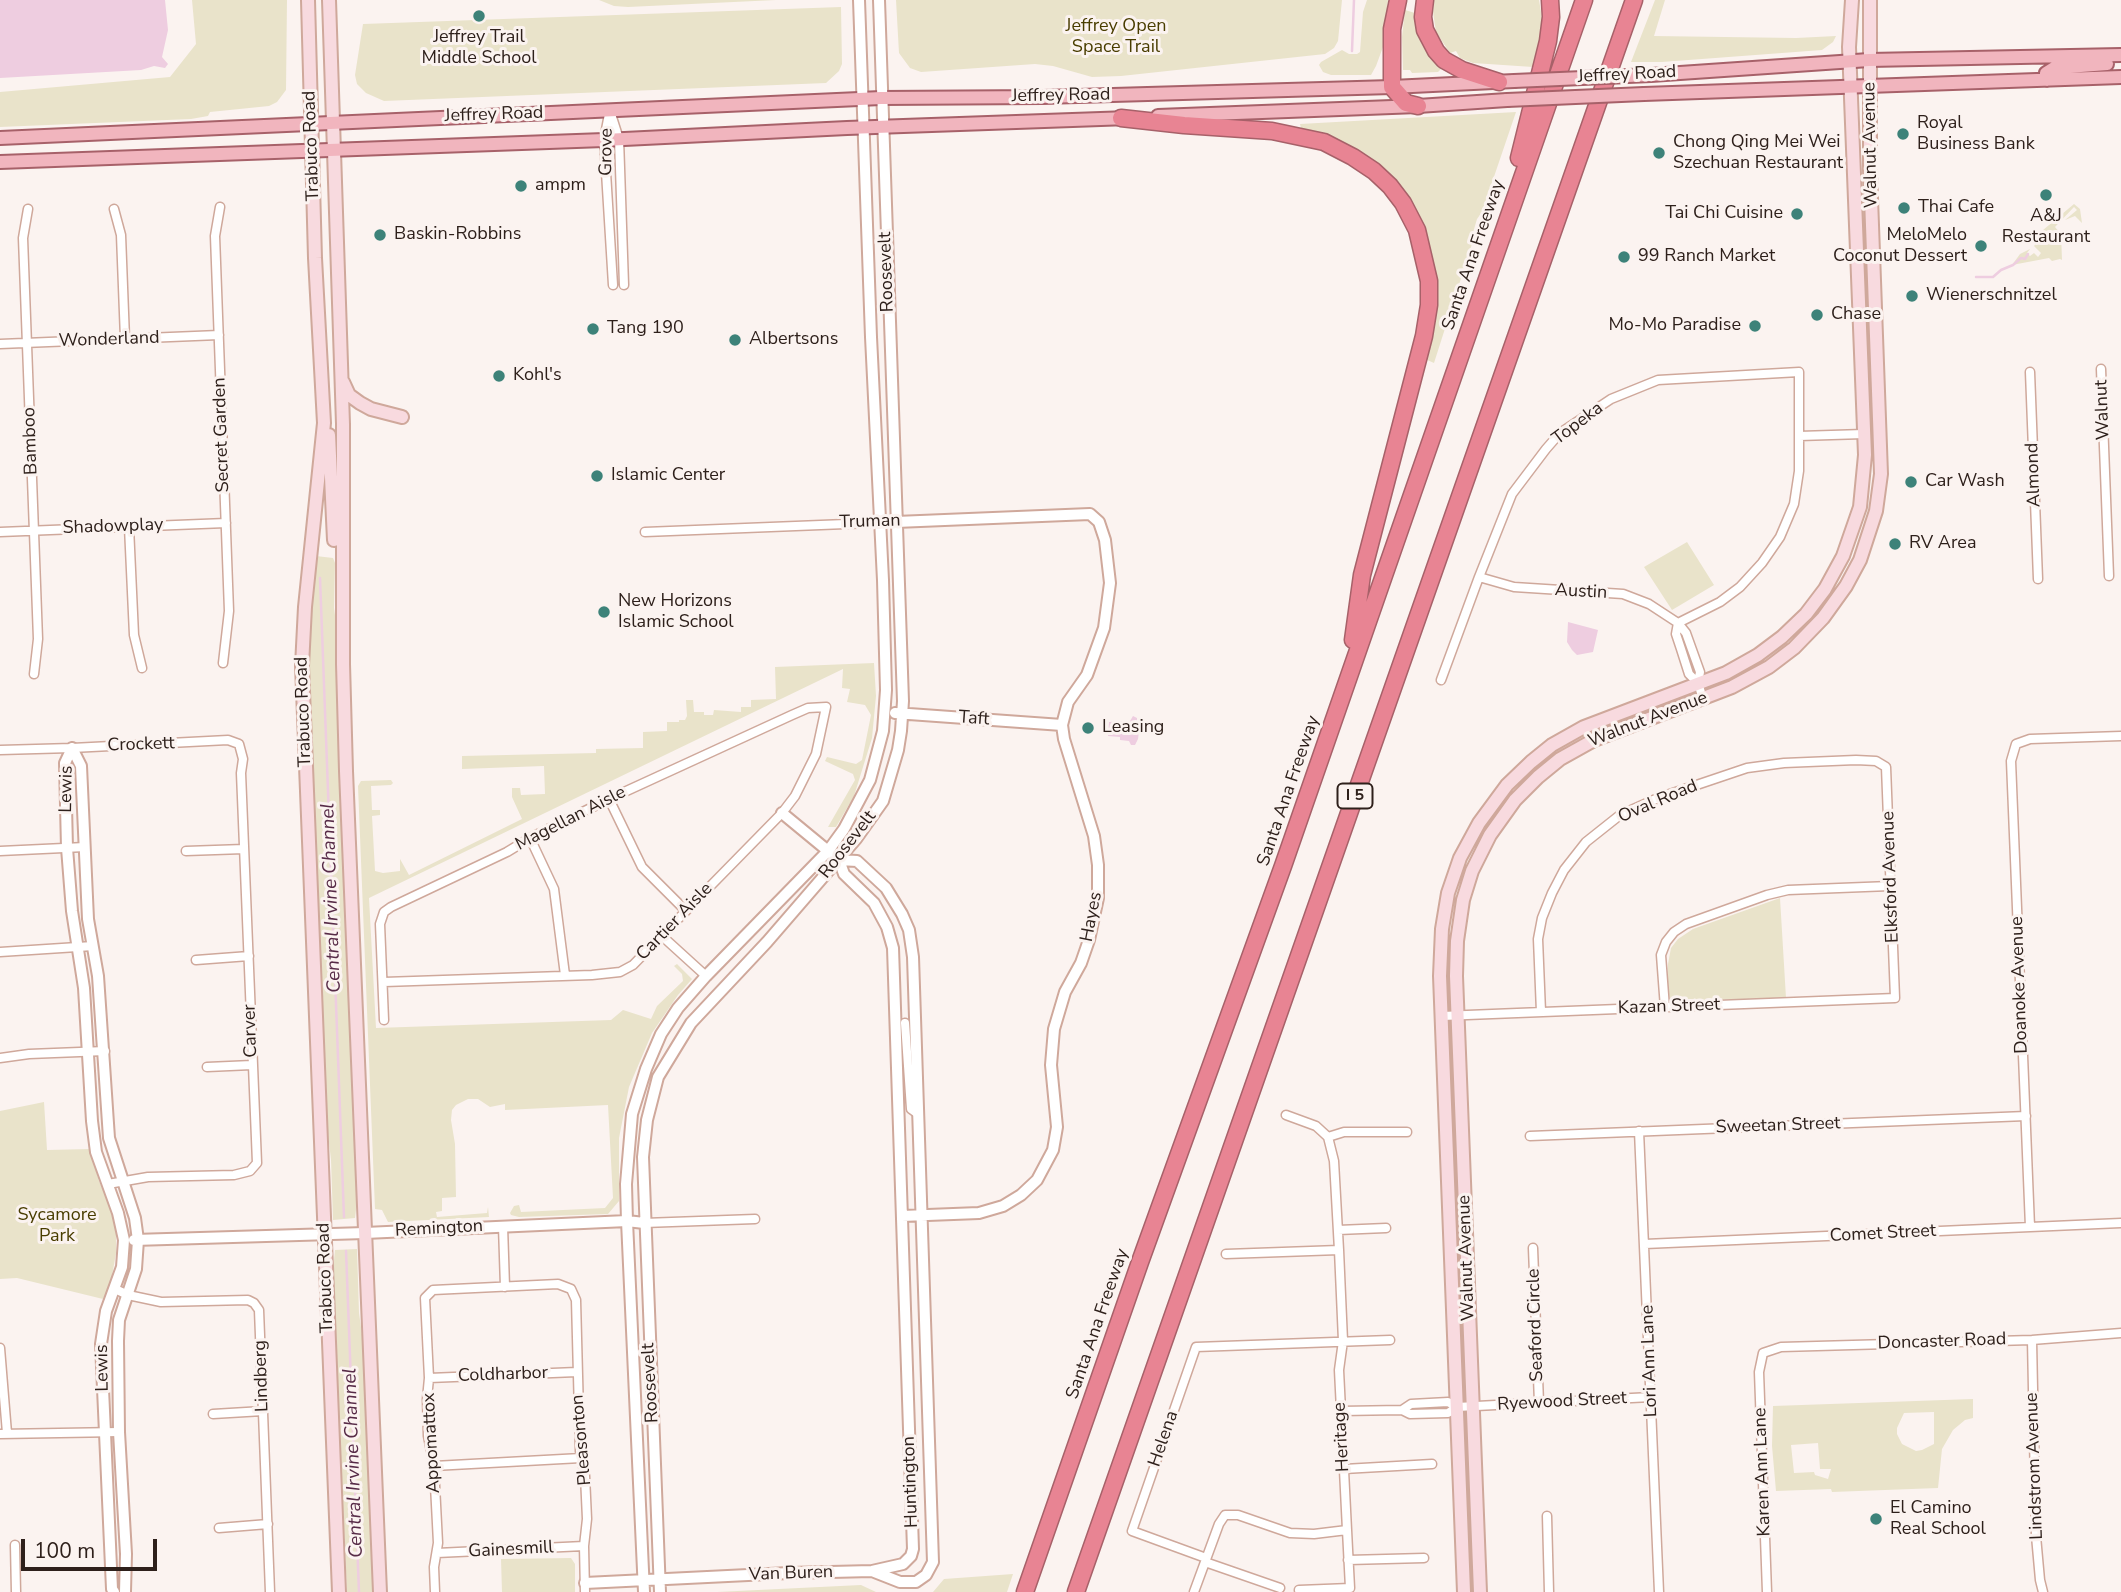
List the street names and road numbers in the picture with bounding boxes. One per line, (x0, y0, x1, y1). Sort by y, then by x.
street label: Jeffrey Road (1577, 62, 1677, 88)
street label: Walnut Avenue (1859, 82, 1883, 208)
street label: Jeffrey Road (1011, 84, 1111, 108)
street label: Trabuco Road (299, 90, 325, 202)
street label: Jeffrey Road (444, 102, 544, 128)
street label: Grove (596, 128, 618, 176)
street label: Santa Ana Freeway (1438, 177, 1510, 333)
street label: Roosevelt (875, 232, 899, 312)
street label: Wonderland (58, 327, 160, 353)
street label: Secret Garden (209, 377, 235, 493)
street label: Walnut (2091, 380, 2115, 440)
street label: Topeka (1548, 398, 1608, 450)
street label: Bamboo (19, 407, 43, 475)
street label: Almond (2022, 442, 2046, 508)
street label: Truman (839, 510, 901, 534)
street label: Shadowplay (62, 514, 164, 540)
street label: Austin (1554, 580, 1608, 604)
street label: Trabuco Road (291, 656, 317, 768)
street label: Walnut Avenue (1585, 687, 1711, 753)
street label: Taft (958, 707, 990, 731)
street label: Santa Ana Freeway (1253, 713, 1325, 869)
street label: Crockett (107, 733, 175, 757)
street label: Lewis (56, 765, 78, 813)
street label: Oval Road (1615, 776, 1701, 828)
street label: Magellan Aisle (512, 782, 630, 856)
road number: I 5 (1338, 783, 1372, 808)
street label: Roosevelt (815, 807, 881, 883)
street label: Elksford Avenue (1878, 811, 1904, 943)
street label: Cartier Aisle (632, 878, 718, 966)
street label: Hayes (1077, 890, 1107, 944)
street label: Doanoke Avenue (2007, 916, 2033, 1054)
street label: Kazan Street (1617, 994, 1721, 1020)
street label: Carver (239, 1004, 263, 1058)
street label: Sweetan Street (1715, 1113, 1841, 1139)
street label: Walnut Avenue (1454, 1195, 1480, 1321)
street label: Remington (394, 1216, 484, 1242)
street label: Comet Street (1829, 1220, 1937, 1248)
street label: Trabuco Road (313, 1222, 339, 1334)
street label: Santa Ana Freeway (1062, 1246, 1134, 1402)
street label: Seaford Circle (1523, 1268, 1549, 1382)
street label: Lori Ann Lane (1637, 1305, 1663, 1417)
street label: Doncaster Road (1877, 1329, 2007, 1355)
street label: Lindberg (250, 1340, 274, 1412)
street label: Roosevelt (638, 1342, 664, 1424)
street label: Lewis (92, 1344, 114, 1392)
street label: Coldharbor (457, 1363, 549, 1387)
street label: Ryewood Street (1497, 1388, 1627, 1416)
street label: Appomattox (419, 1392, 445, 1494)
street label: Lindstrom Avenue (2022, 1392, 2048, 1540)
street label: Pleasonton (567, 1394, 597, 1486)
street label: Heritage (1329, 1402, 1355, 1472)
street label: Karen Ann Lane (1750, 1407, 1776, 1537)
street label: Helena (1144, 1408, 1184, 1470)
street label: Huntington (899, 1436, 923, 1528)
street label: Gainesmill (468, 1537, 554, 1563)
street label: Van Buren (749, 1562, 833, 1586)

